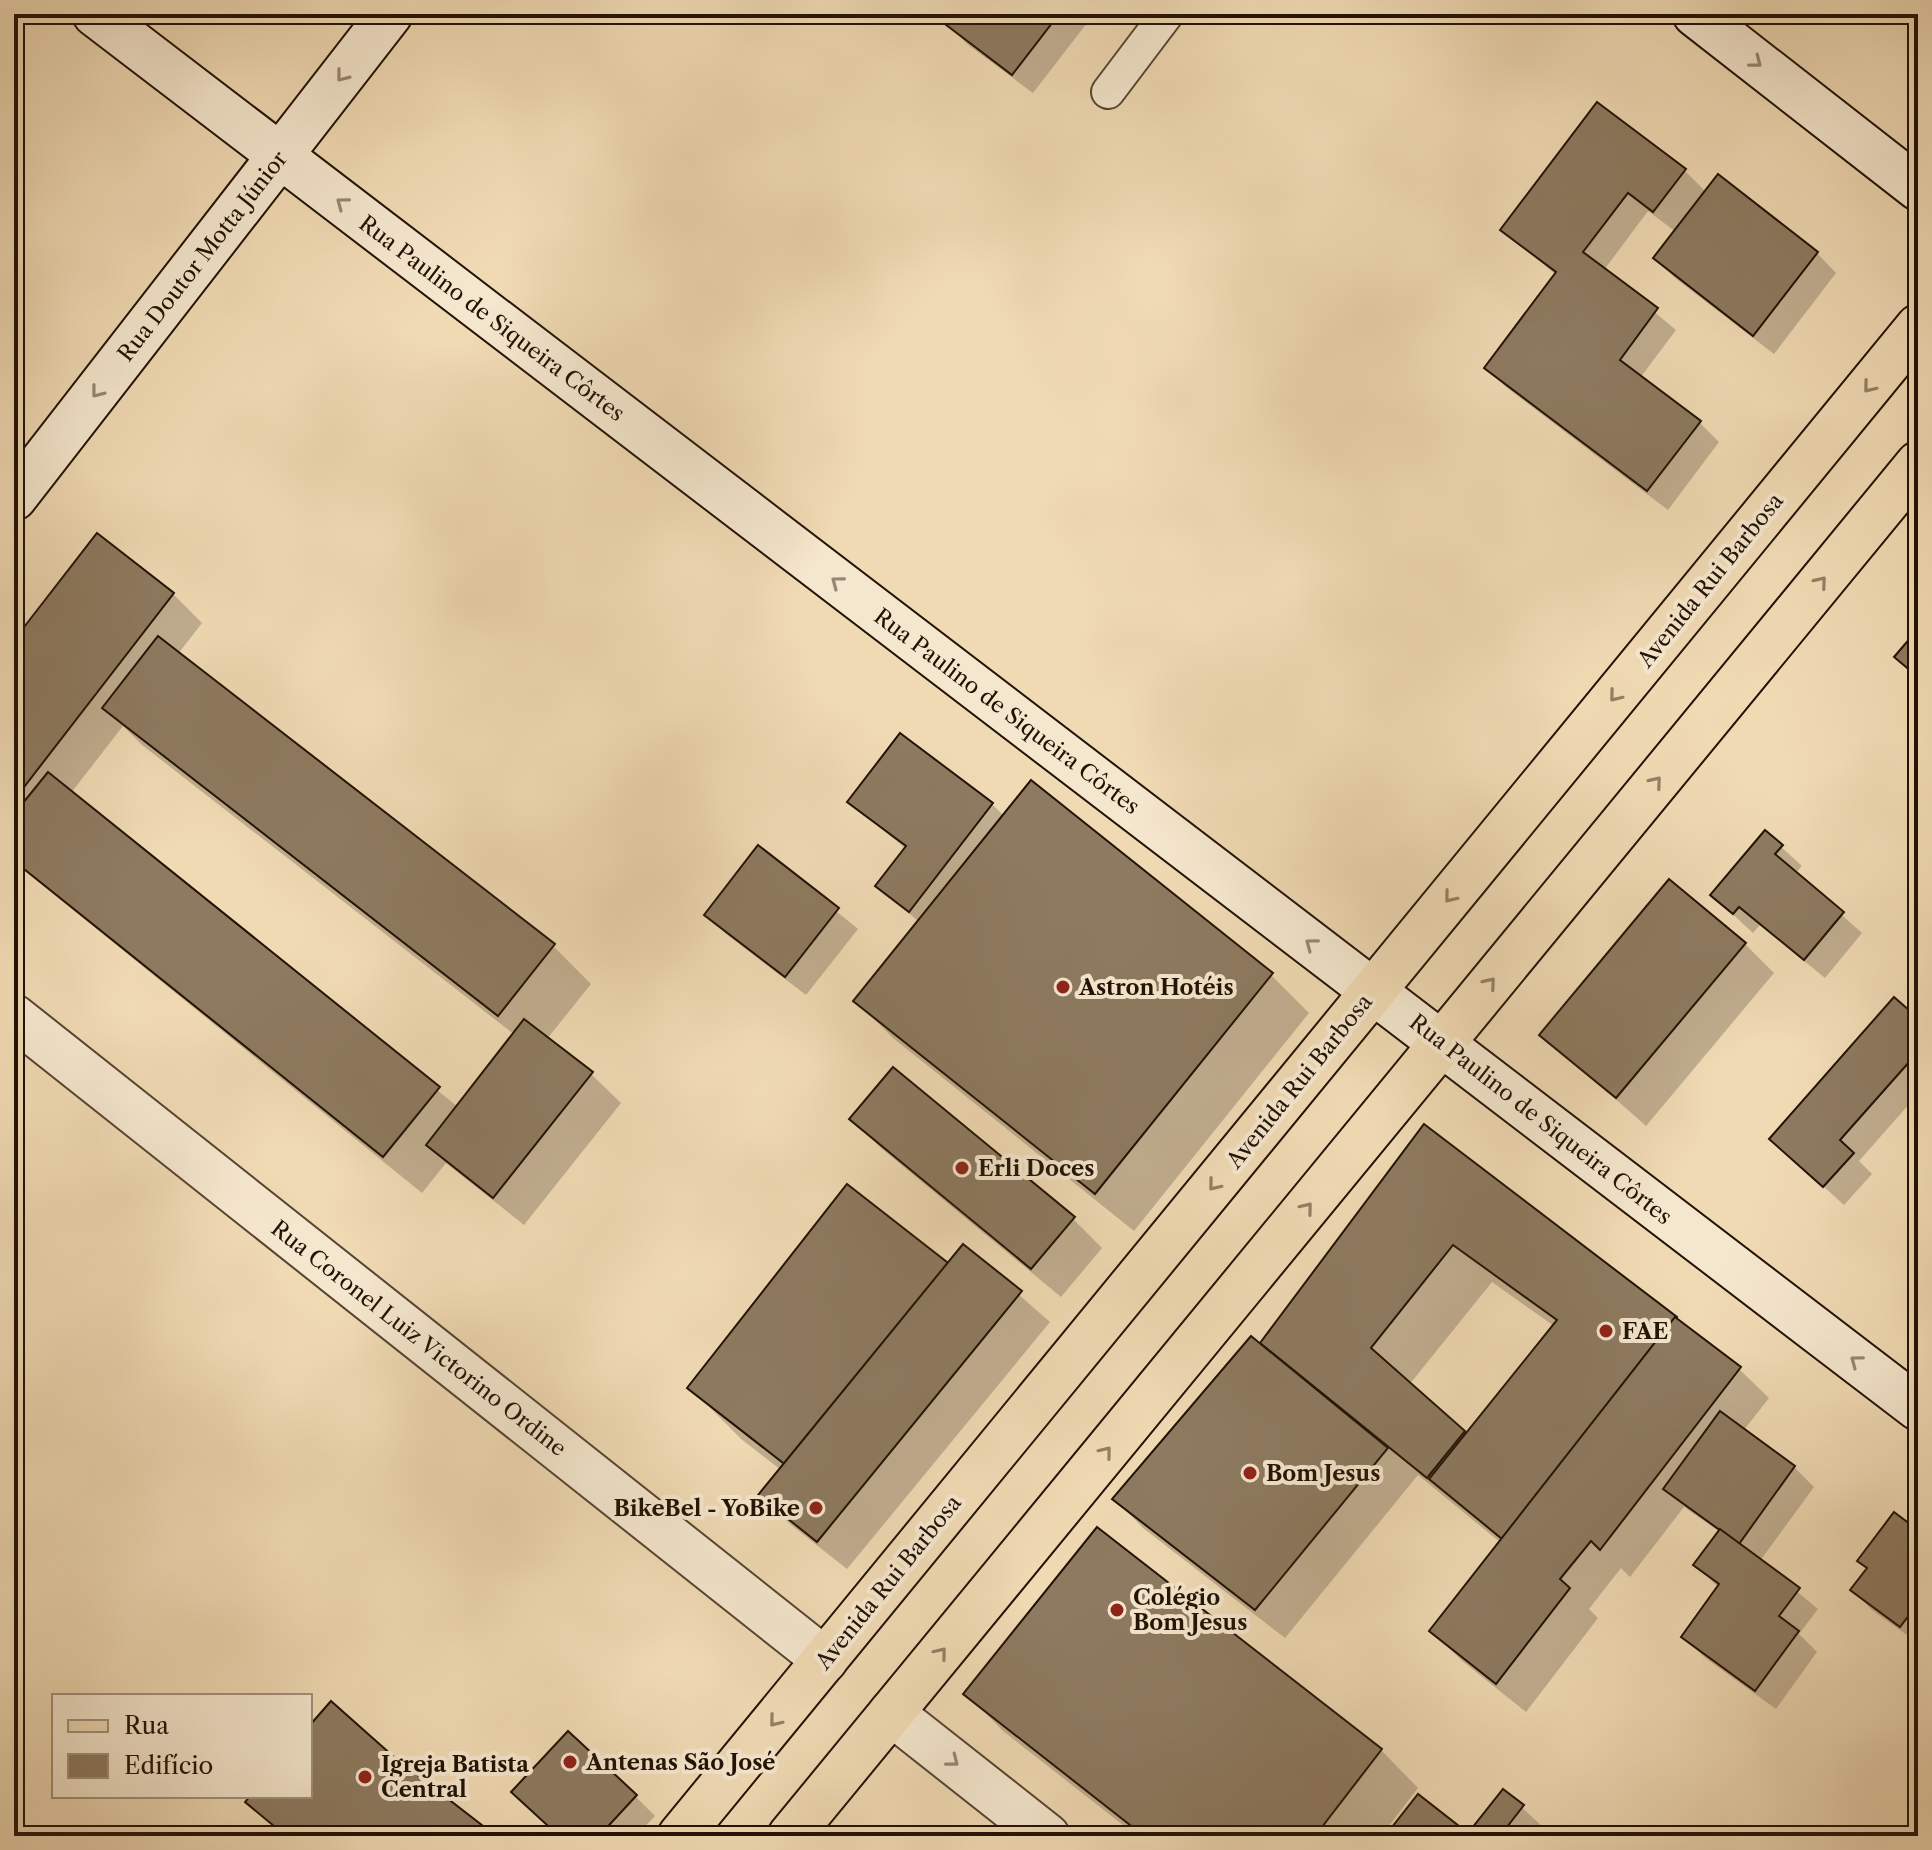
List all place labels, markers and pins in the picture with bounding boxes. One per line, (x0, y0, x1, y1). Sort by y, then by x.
place label: Astron Hotéis (1078, 974, 1234, 1001)
marker: Astron Hotéis (1054, 978, 1072, 996)
place label: Erli Doces (978, 1155, 1094, 1182)
marker: Erli Doces (953, 1159, 971, 1177)
place label: FAE (1622, 1318, 1669, 1345)
marker: FAE (1597, 1322, 1615, 1340)
place label: Bom Jesus (1266, 1460, 1380, 1487)
marker: Bom Jesus (1241, 1464, 1259, 1482)
place label: BikeBel - YoBike (613, 1495, 800, 1522)
marker: BikeBel - YoBike (807, 1499, 825, 1517)
place label: Colégio Bom Jesus (1133, 1584, 1247, 1636)
marker: Colégio Bom Jesus (1108, 1601, 1126, 1619)
place label: Antenas São José (585, 1749, 776, 1776)
place label: Igreja Batista Central (381, 1751, 529, 1803)
marker: Antenas São José (561, 1753, 579, 1771)
marker: Igreja Batista Central (356, 1768, 374, 1786)

